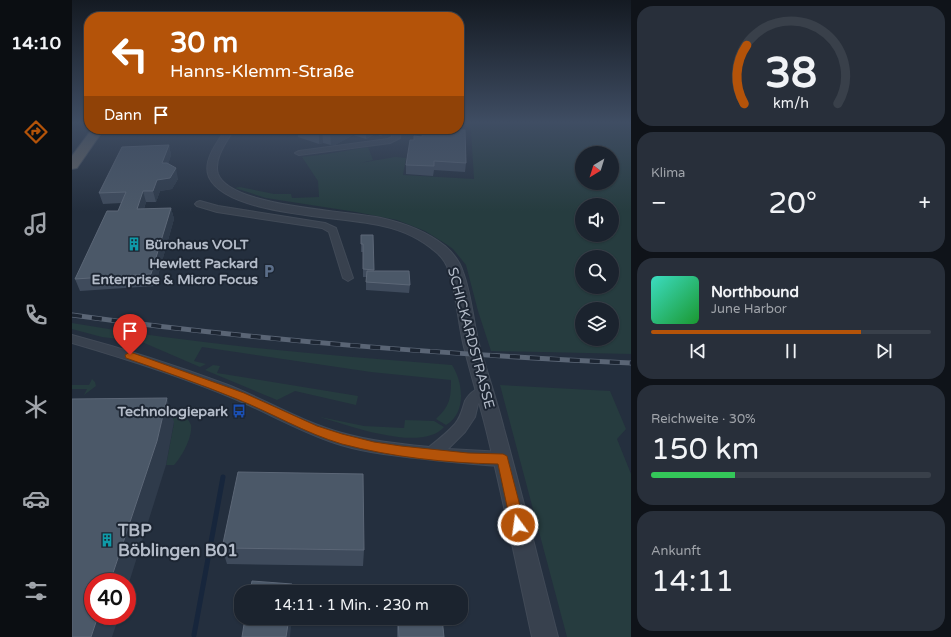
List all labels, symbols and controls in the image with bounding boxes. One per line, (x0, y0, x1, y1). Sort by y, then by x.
text: 30 m (170, 26, 238, 60)
icon: left (104, 28, 156, 80)
text: 14:10 (11, 32, 61, 54)
text: 38 (765, 49, 817, 99)
text: Hanns-Klemm-Straße (170, 60, 354, 82)
text: km/h (773, 95, 809, 112)
icon: arrive (150, 104, 172, 126)
text: Dann (104, 106, 142, 124)
icon: directions (22, 118, 50, 146)
north arrow (575, 146, 619, 190)
map controls (575, 146, 619, 346)
text: Klima (651, 165, 685, 181)
text: 20° (768, 185, 817, 222)
text: − (651, 190, 667, 216)
text: + (919, 190, 931, 216)
button: sound (575, 198, 619, 242)
icon: music (22, 210, 50, 238)
building icon: Bürohaus VOLT (126, 236, 142, 252)
place label: Bürohaus VOLT (145, 236, 249, 253)
button: search (575, 250, 619, 294)
place label: Hewlett Packard Enterprise & Micro Focus (92, 255, 258, 288)
parking icon: Hewlett Packard Enterprise & Micro Focus (261, 263, 277, 279)
street label: SCHICKARDSTRASSE (444, 265, 498, 411)
text: Northbound (711, 283, 799, 301)
icon: phone (22, 301, 50, 329)
text: June Harbor (711, 301, 787, 317)
button: layers (575, 302, 619, 346)
pin (113, 314, 147, 355)
icon: arrive (119, 320, 141, 342)
icon: previous (687, 340, 709, 362)
icon: pause (780, 340, 802, 362)
icon: next (873, 340, 895, 362)
icon: climate (22, 393, 50, 421)
place label: Technologiepark (116, 403, 228, 420)
bus stop icon: Technologiepark (231, 403, 247, 419)
text: Reichweite · 30% (651, 411, 756, 427)
text: 150 km (651, 431, 759, 468)
icon: car (22, 485, 50, 513)
position arrow (497, 504, 539, 546)
place label: TBP Böblingen B01 (117, 520, 238, 561)
building icon: TBP Böblingen B01 (99, 532, 115, 548)
text: Ankunft (651, 543, 701, 559)
text: 14:11 (651, 563, 734, 600)
speed limit sign: 40 (84, 573, 136, 625)
icon: filters (22, 577, 50, 605)
text: 14:11 · 1 Min. · 230 m (273, 596, 429, 614)

